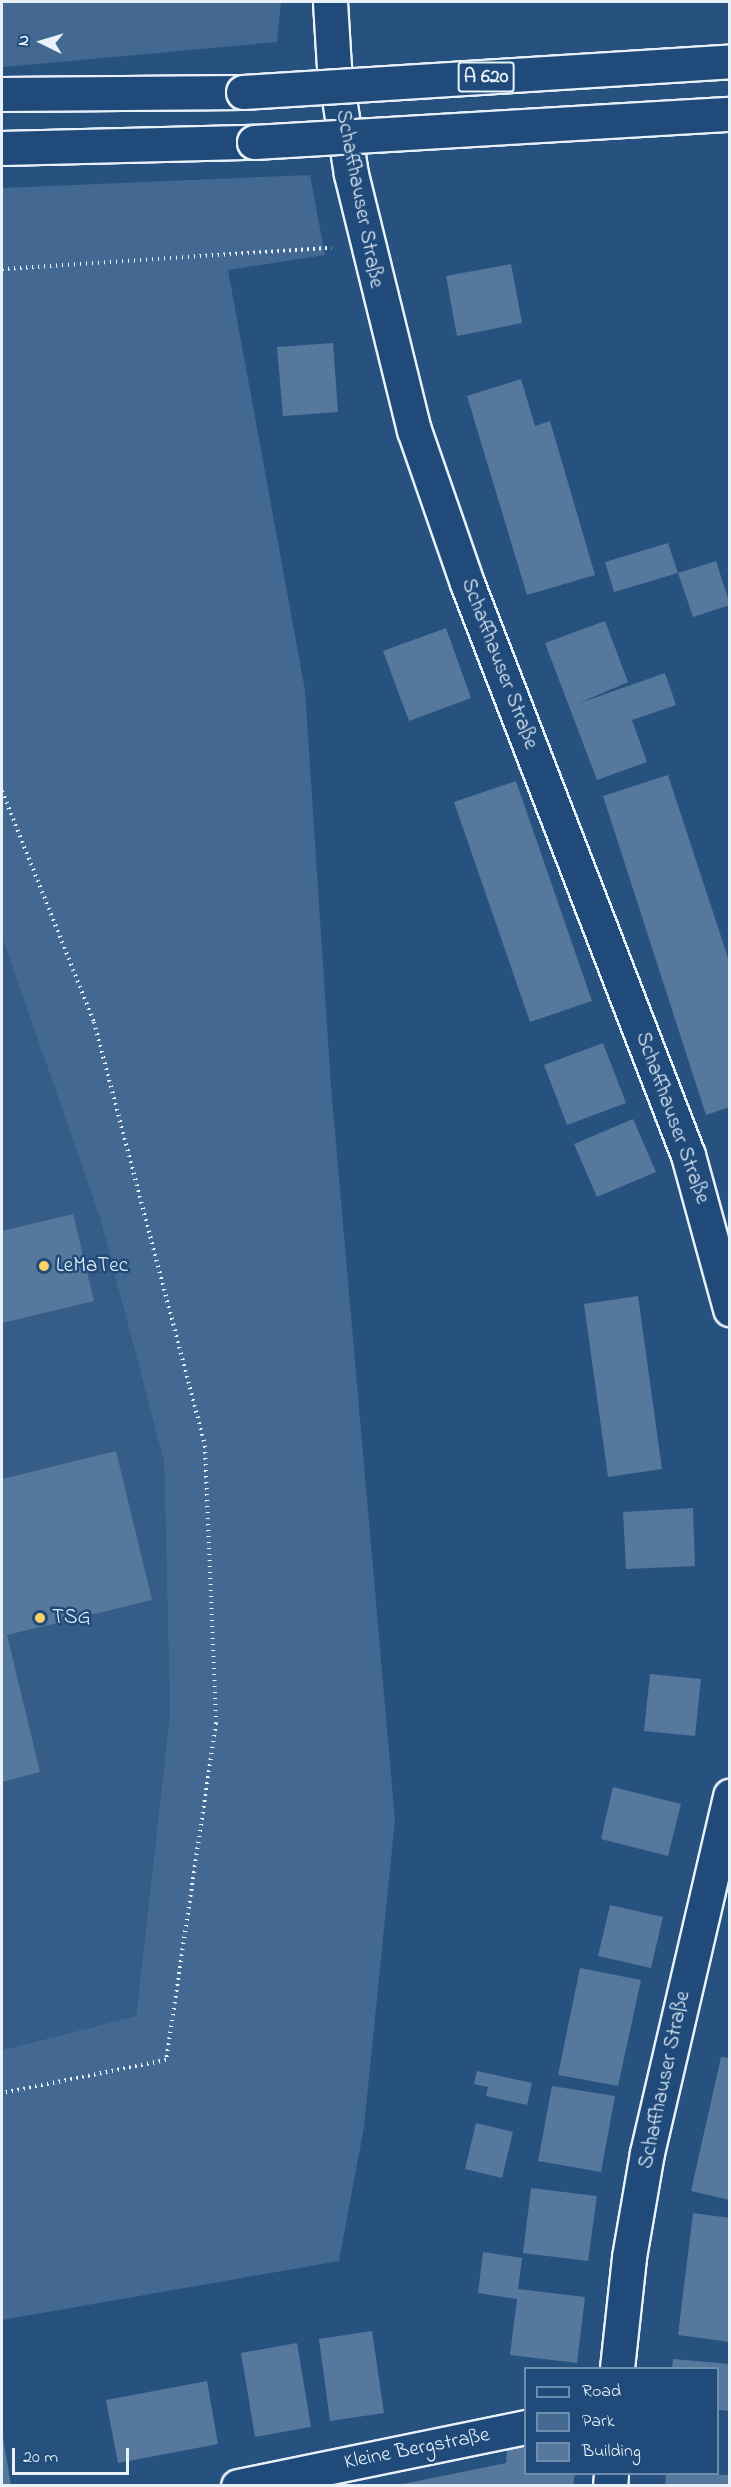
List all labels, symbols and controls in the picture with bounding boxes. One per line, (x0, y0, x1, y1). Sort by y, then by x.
north arrow (12, 12, 72, 72)
text: N (12, 34, 36, 47)
road number: A 620 (458, 60, 514, 94)
street label: Schaffhauser Straße (329, 108, 389, 290)
street label: Schaffhauser Straße (455, 575, 543, 753)
street label: Schaffhauser Straße (629, 1029, 715, 1207)
place label: LeMaTec (56, 1253, 128, 1279)
marker: LeMaTec (37, 1259, 51, 1273)
place label: TSG (52, 1605, 91, 1631)
marker: TSG (33, 1611, 47, 1625)
street label: Schaffhauser Straße (634, 1989, 696, 2171)
legend (524, 2367, 719, 2475)
text: Road (582, 2379, 621, 2405)
text: Park (582, 2409, 615, 2435)
street label: Kleine Bergstraße (342, 2423, 492, 2475)
scale bar (15, 2436, 132, 2474)
text: Building (582, 2439, 641, 2465)
text: 20 m (23, 2445, 58, 2471)

